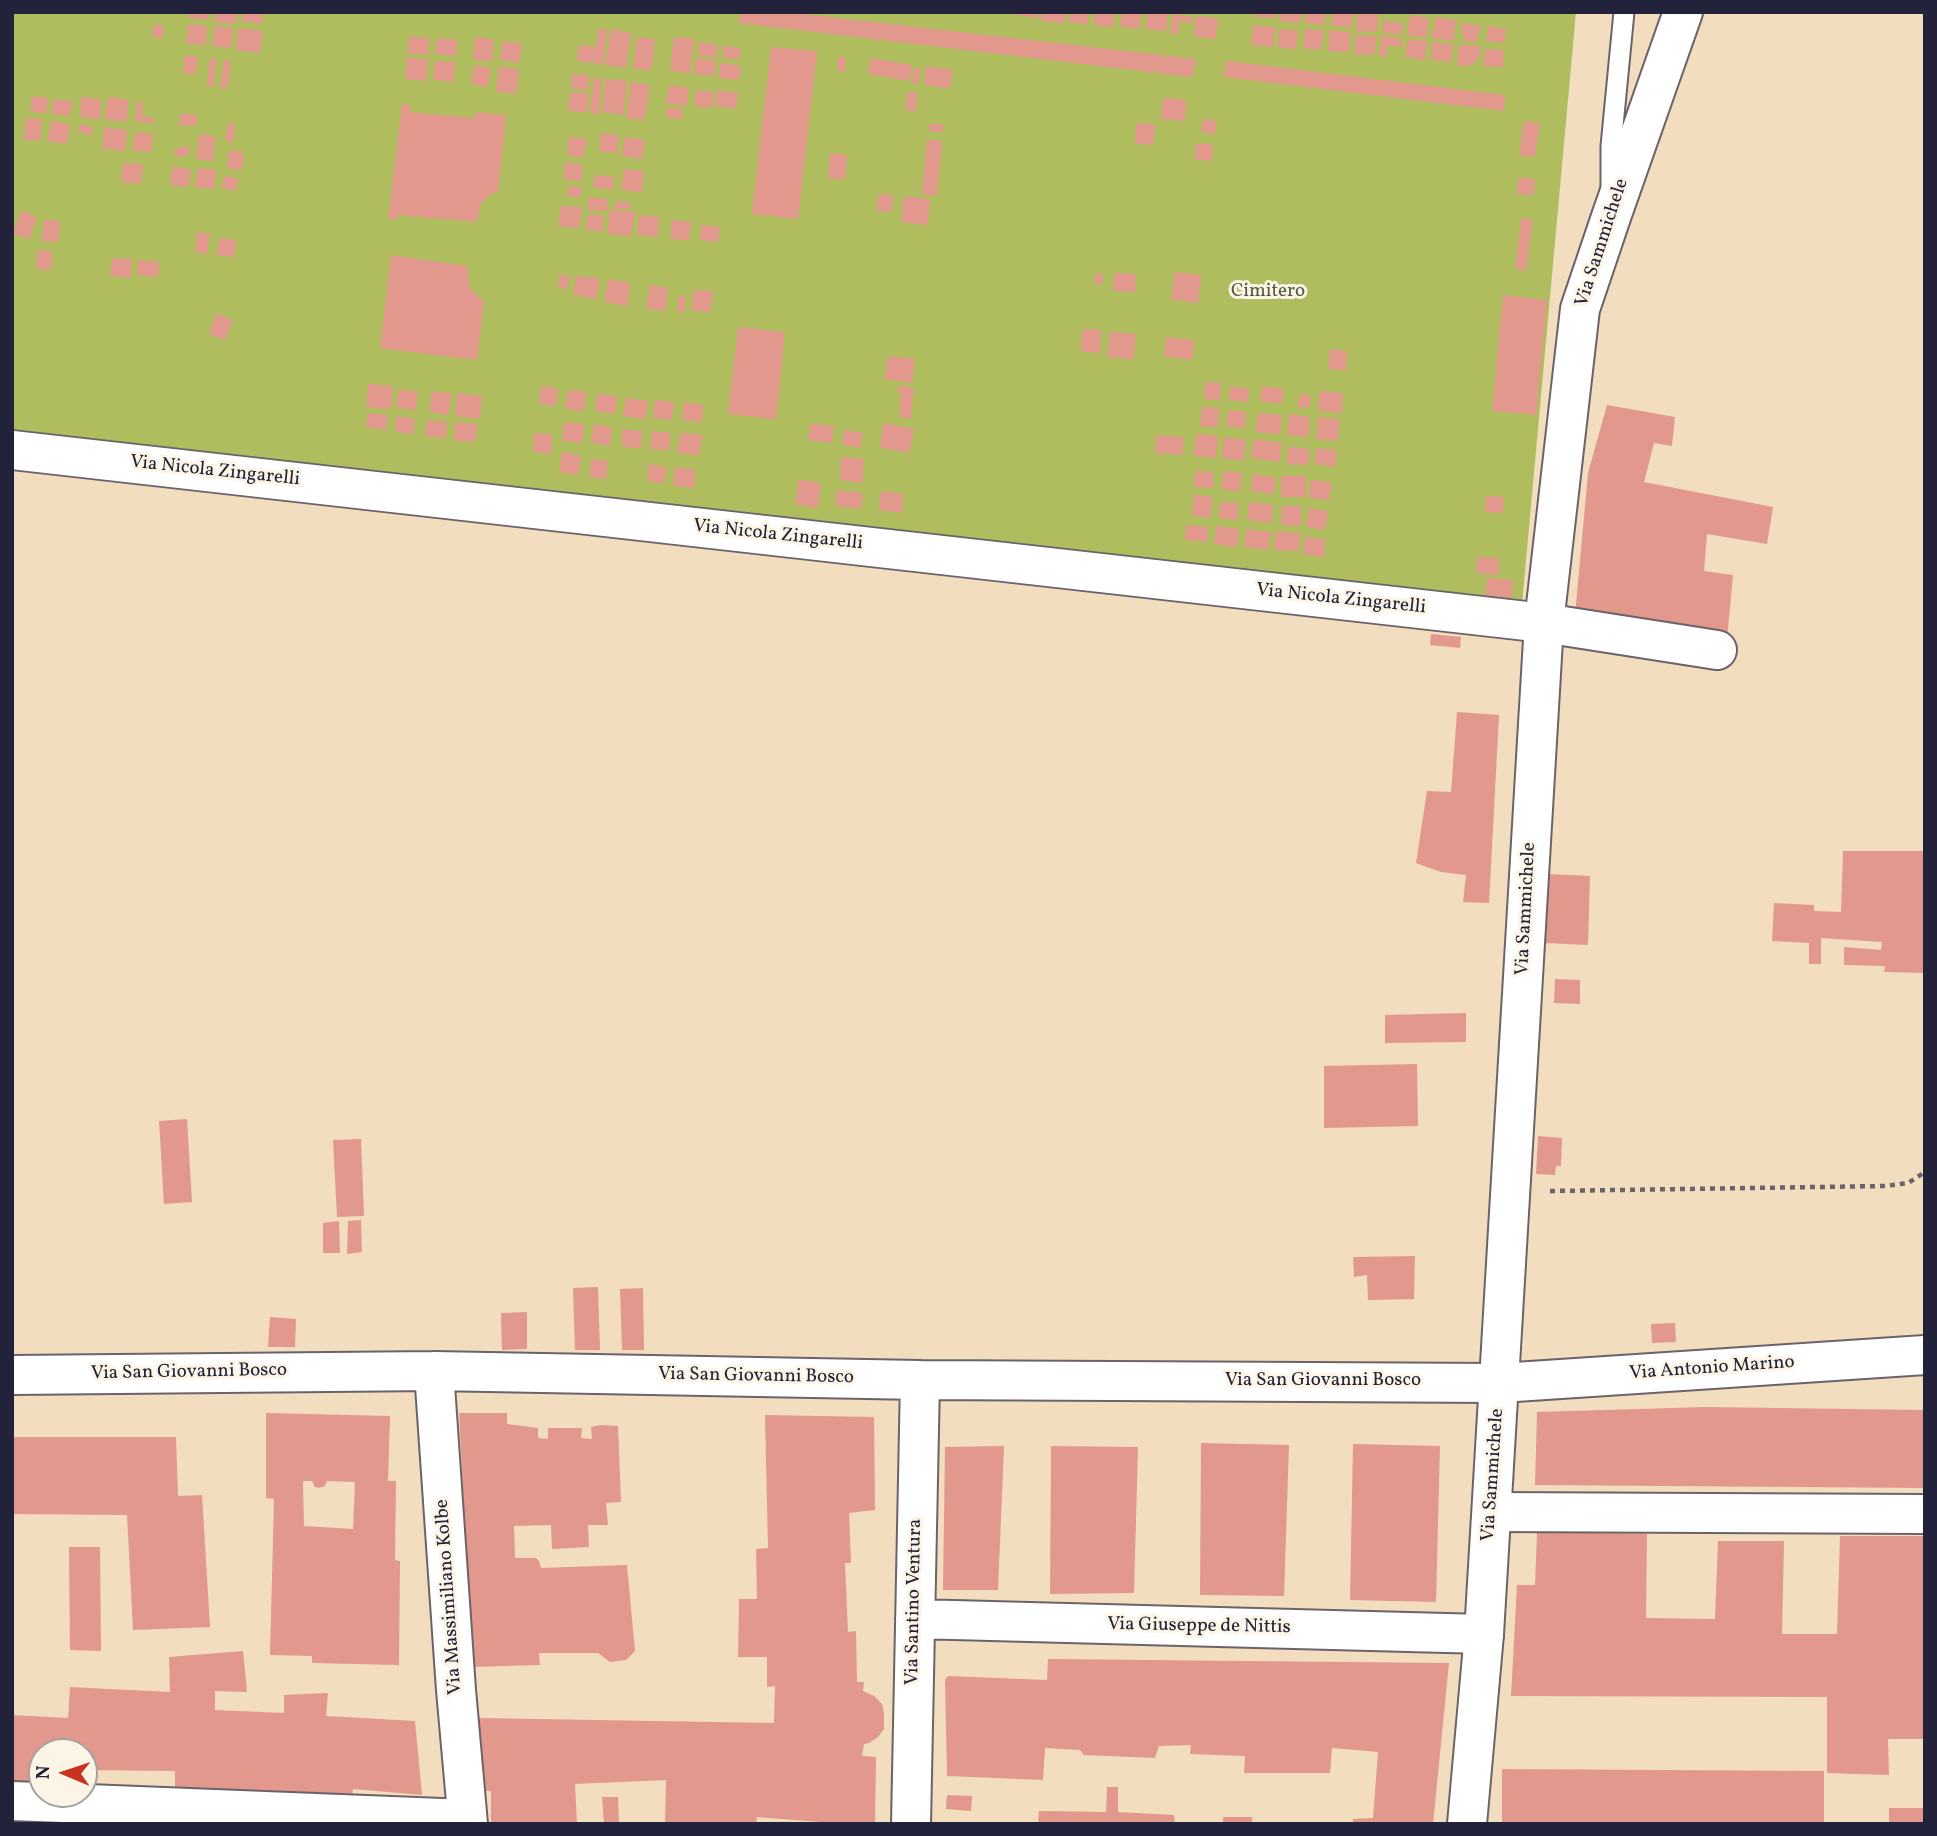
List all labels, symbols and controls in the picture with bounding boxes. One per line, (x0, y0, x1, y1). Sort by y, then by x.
street label: Via Sammichele (1572, 176, 1634, 310)
park label: Cimitero (1231, 282, 1305, 304)
street label: Via Nicola Zingarelli (129, 452, 301, 492)
street label: Via Nicola Zingarelli (692, 516, 864, 556)
street label: Via Nicola Zingarelli (1255, 580, 1427, 620)
street label: Via Sammichele (1512, 842, 1542, 976)
street label: Via Antonio Marino (1629, 1352, 1795, 1386)
street label: Via San Giovanni Bosco (91, 1360, 287, 1386)
street label: Via San Giovanni Bosco (658, 1364, 854, 1390)
street label: Via San Giovanni Bosco (1225, 1371, 1421, 1393)
street label: Via Sammichele (1478, 1408, 1510, 1542)
street label: Via Massimiliano Kolbe (432, 1498, 468, 1696)
street label: Via Santino Ventura (902, 1519, 928, 1685)
street label: Via Giuseppe de Nittis (1107, 1614, 1291, 1640)
north arrow (28, 1738, 98, 1808)
text: N (31, 1765, 57, 1780)

